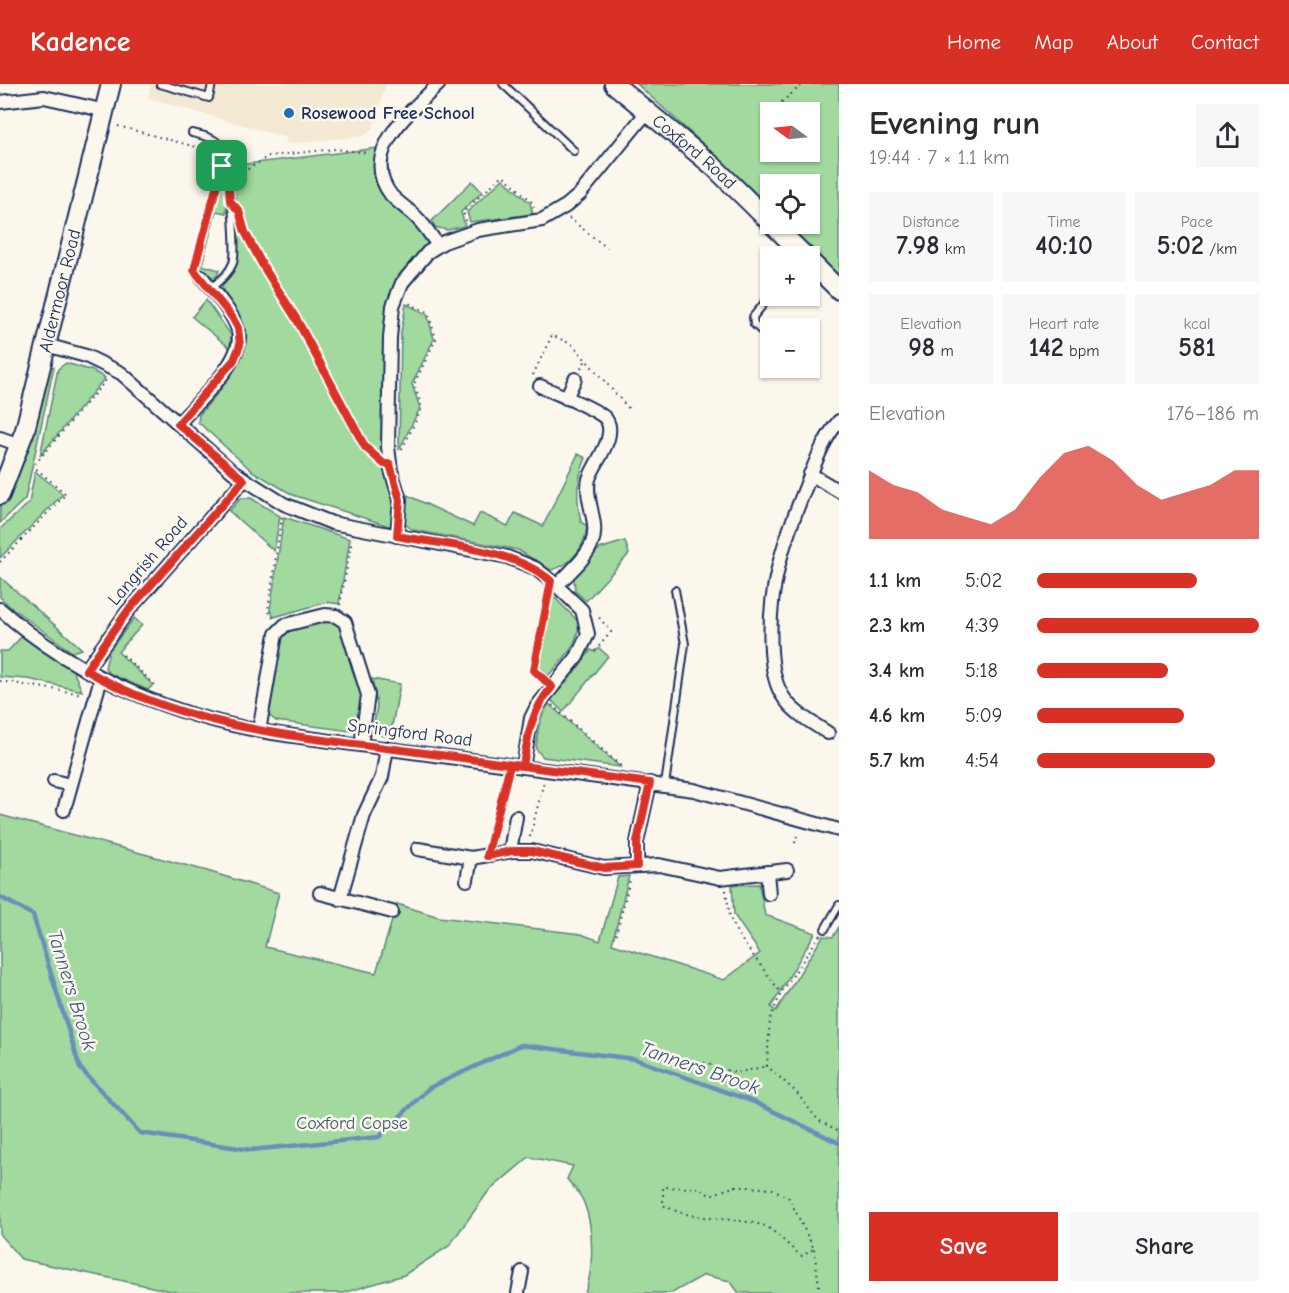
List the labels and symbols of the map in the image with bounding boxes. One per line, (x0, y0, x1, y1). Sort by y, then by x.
north arrow (760, 102, 820, 162)
place label: Rosewood Free School (301, 103, 475, 124)
marker: Rosewood Free School (282, 106, 296, 120)
street label: Coxford Road (648, 110, 741, 193)
pin (196, 140, 247, 191)
street label: Aldermoor Road (34, 227, 85, 355)
street label: Langrish Road (104, 512, 192, 610)
street label: Springford Road (346, 715, 474, 751)
water label: Tanners Brook (43, 927, 101, 1053)
water label: Tanners Brook (637, 1037, 763, 1099)
park label: Coxford Copse (296, 1113, 408, 1134)

